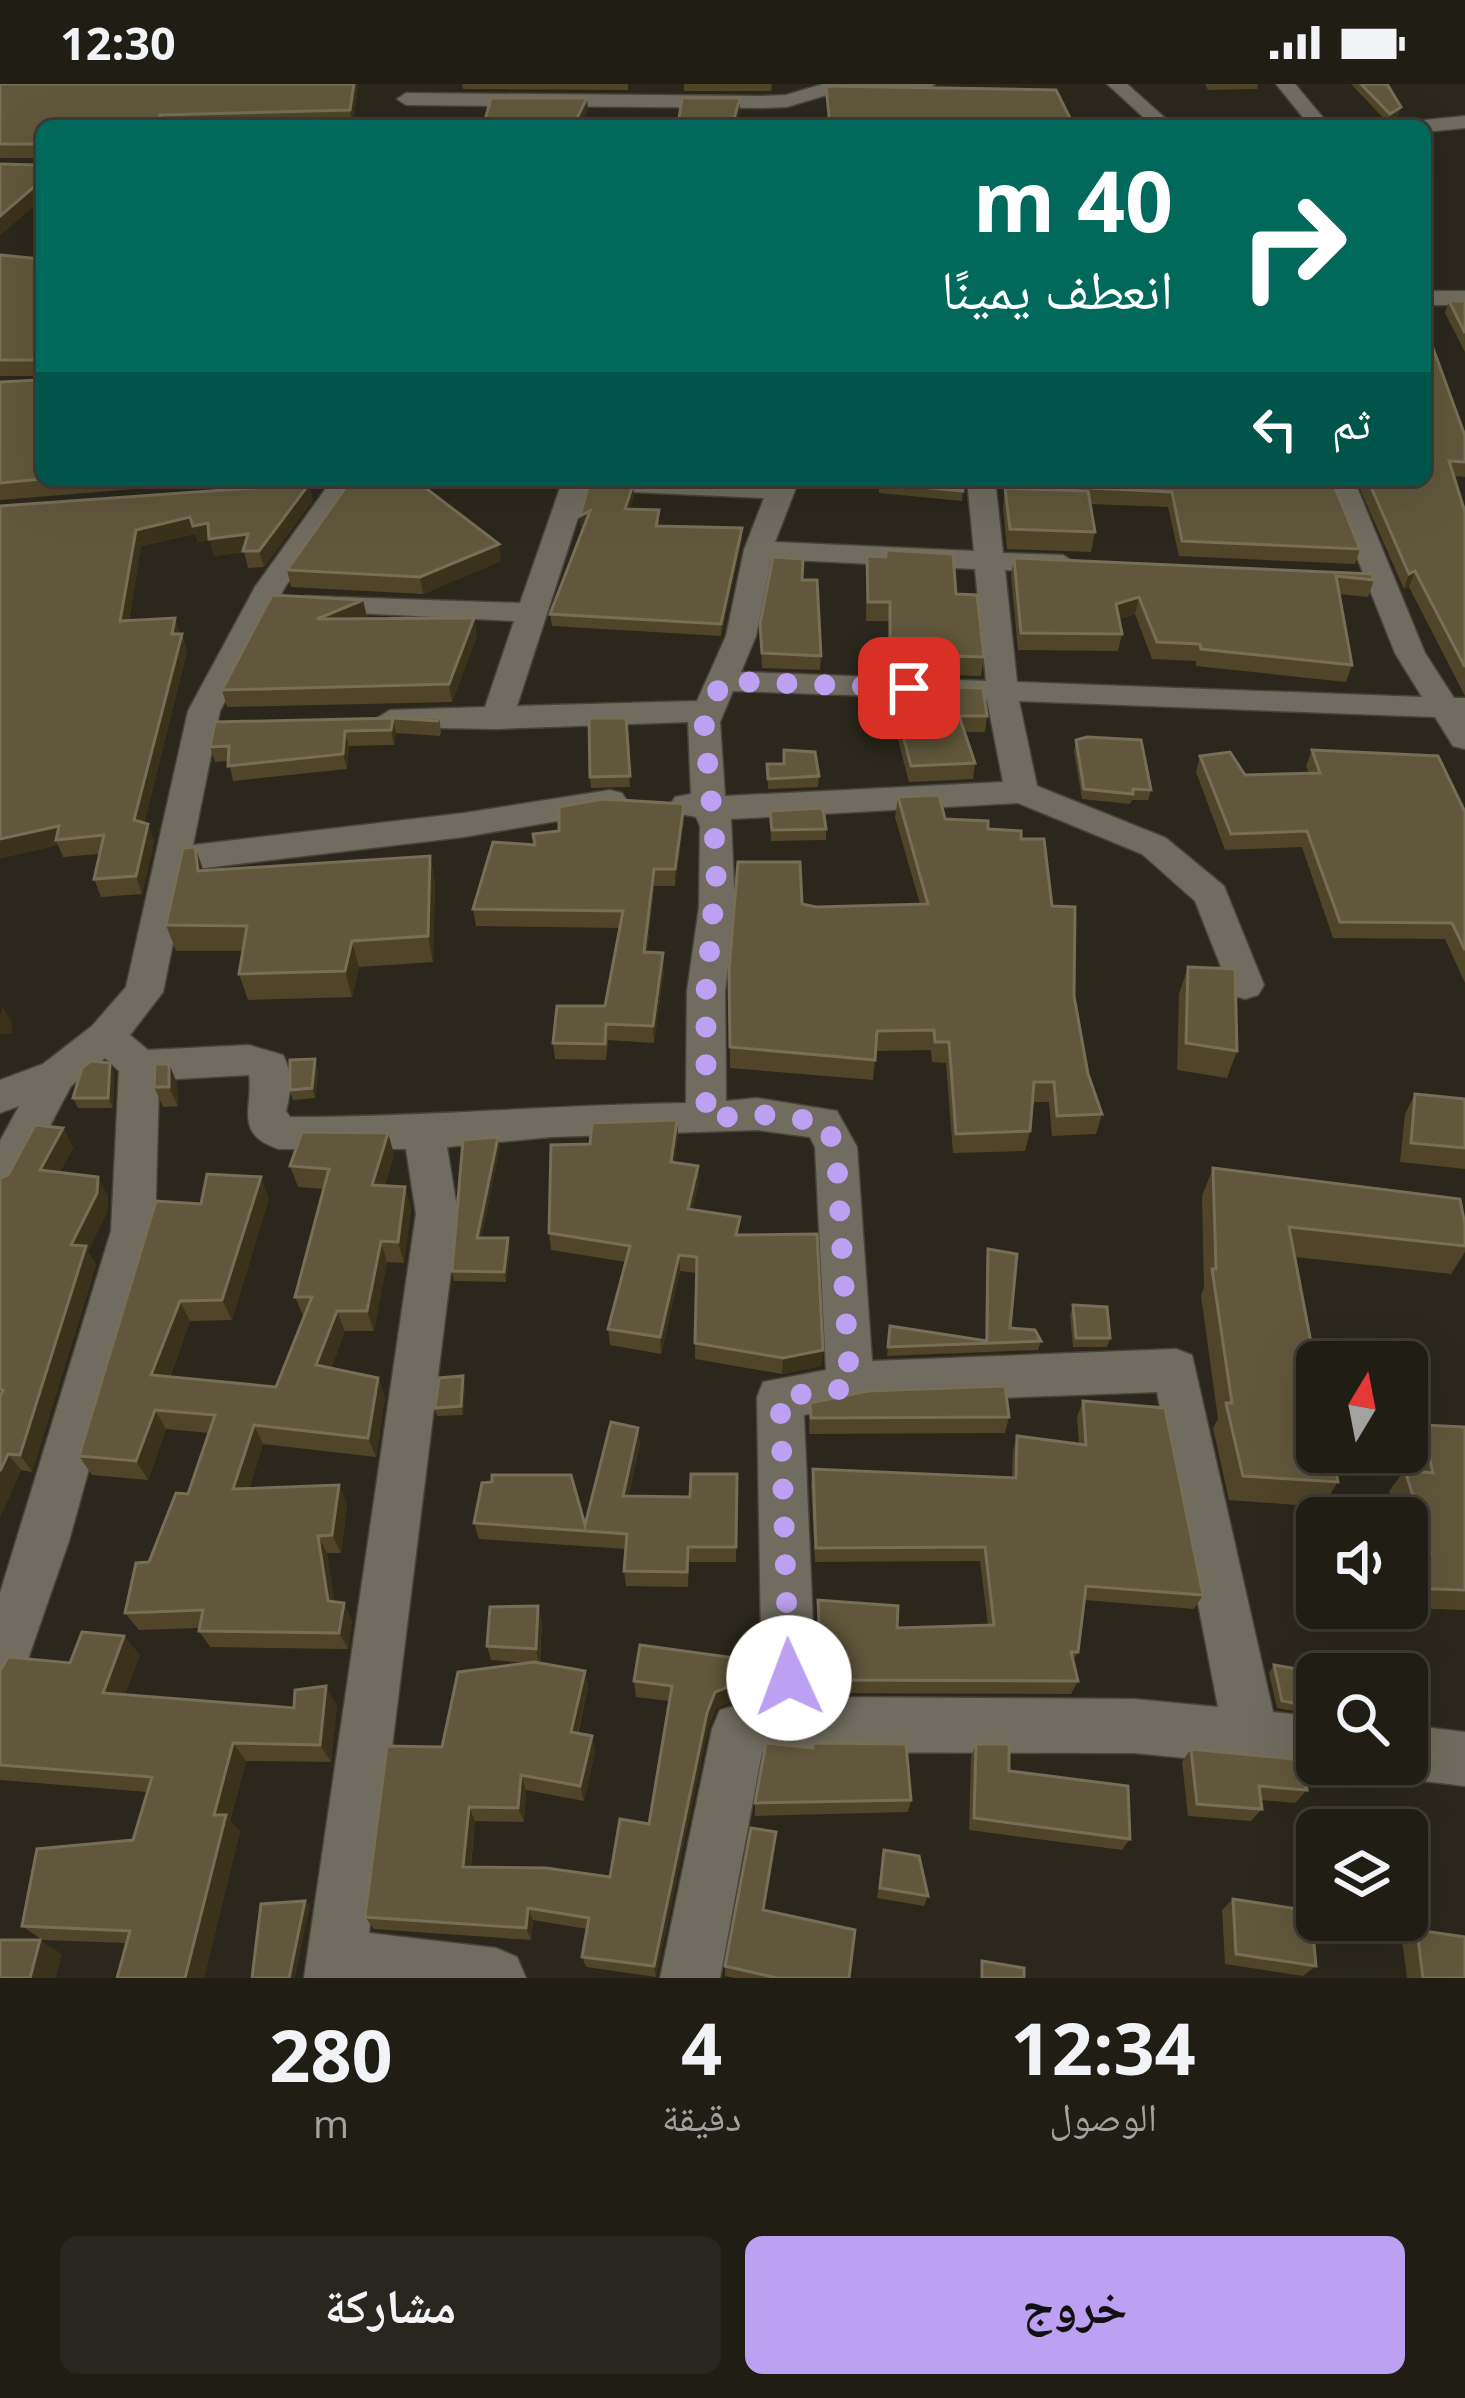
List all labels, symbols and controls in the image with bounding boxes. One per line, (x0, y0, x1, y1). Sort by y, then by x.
text: 12:30 (60, 12, 176, 73)
text: 40 m (973, 142, 1173, 257)
icon: right (1215, 168, 1371, 324)
text: انعطف يمينًا (941, 251, 1173, 325)
text: ثم (1332, 391, 1371, 452)
icon: left (1242, 396, 1308, 462)
pin (858, 637, 960, 739)
icon: arrive (876, 655, 942, 721)
north arrow (1296, 1341, 1428, 1473)
map controls (1296, 1341, 1428, 1941)
button: sound (1296, 1497, 1428, 1629)
position arrow (726, 1615, 852, 1741)
button: search (1296, 1653, 1428, 1785)
button: layers (1296, 1809, 1428, 1941)
text: 4 (681, 1998, 722, 2096)
text: 12:34 (1011, 1998, 1196, 2096)
text: 280 (269, 2005, 393, 2103)
text: دقيقة (662, 2089, 741, 2142)
text: الوصول (1049, 2089, 1157, 2142)
text: m (313, 2096, 349, 2149)
button: مشاركة (60, 2236, 721, 2374)
button: خروج (745, 2236, 1405, 2374)

